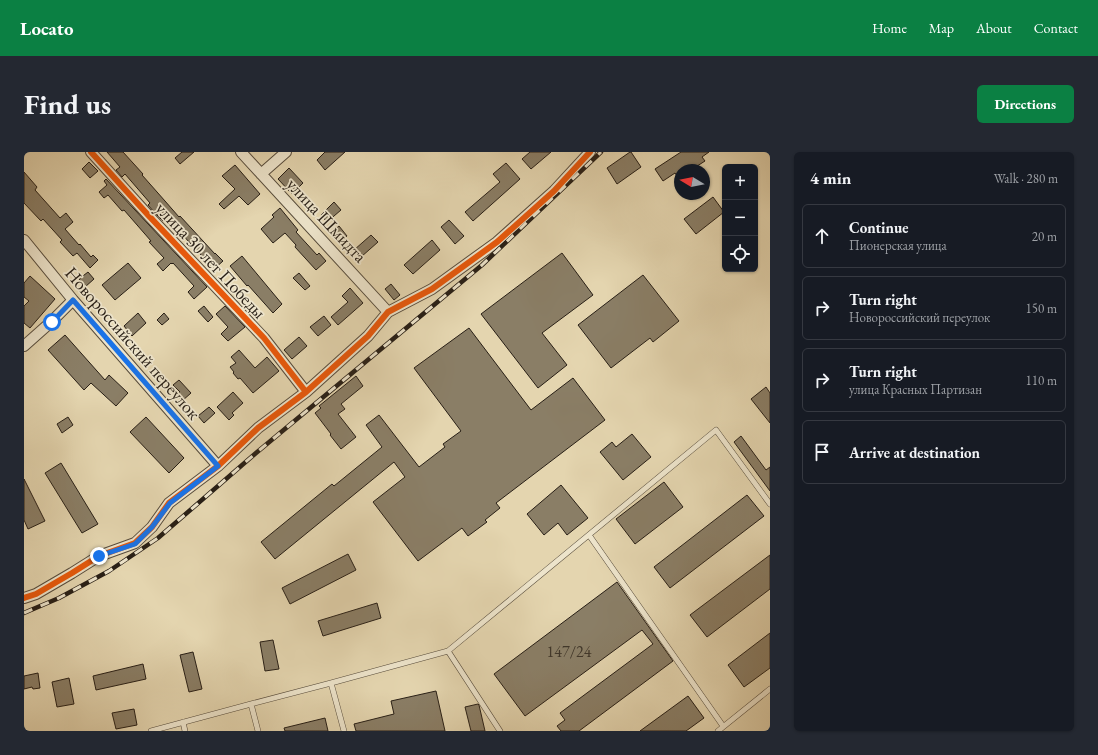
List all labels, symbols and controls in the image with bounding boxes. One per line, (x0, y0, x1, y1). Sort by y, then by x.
text: Locato (20, 16, 74, 41)
text: Home (872, 19, 907, 37)
text: Map (929, 19, 954, 37)
text: About (976, 19, 1012, 37)
text: Contact (1034, 19, 1078, 37)
button: Directions (977, 85, 1074, 123)
text: Find us (24, 86, 111, 122)
north arrow (674, 164, 710, 200)
map controls (722, 164, 758, 272)
button: + (722, 164, 758, 200)
text: 4 min (810, 167, 851, 189)
text: Walk · 280 m (994, 170, 1058, 187)
street label: улица Шмидта (282, 173, 373, 268)
street label: улица 30 лет Победы (151, 197, 271, 323)
button: − (722, 200, 758, 236)
text: Continue (849, 218, 909, 237)
icon: ahead (811, 225, 833, 247)
text: 20 m (1032, 228, 1057, 245)
button: locate (722, 236, 758, 272)
text: Пионерская улица (849, 237, 947, 254)
street label: Новороссийский переулок (60, 262, 206, 425)
text: Turn right (849, 290, 917, 309)
icon: right (811, 297, 833, 319)
text: 150 m (1026, 300, 1057, 317)
text: Новороссийский переулок (849, 309, 990, 326)
route start (43, 313, 61, 331)
text: Turn right (849, 362, 917, 381)
icon: right (811, 369, 833, 391)
text: 110 m (1026, 372, 1057, 389)
text: улица Красных Партизан (849, 381, 982, 398)
icon: arrive (811, 441, 833, 463)
text: Arrive at destination (849, 443, 980, 462)
route end (90, 547, 108, 565)
house number: 147/24 (547, 641, 592, 662)

